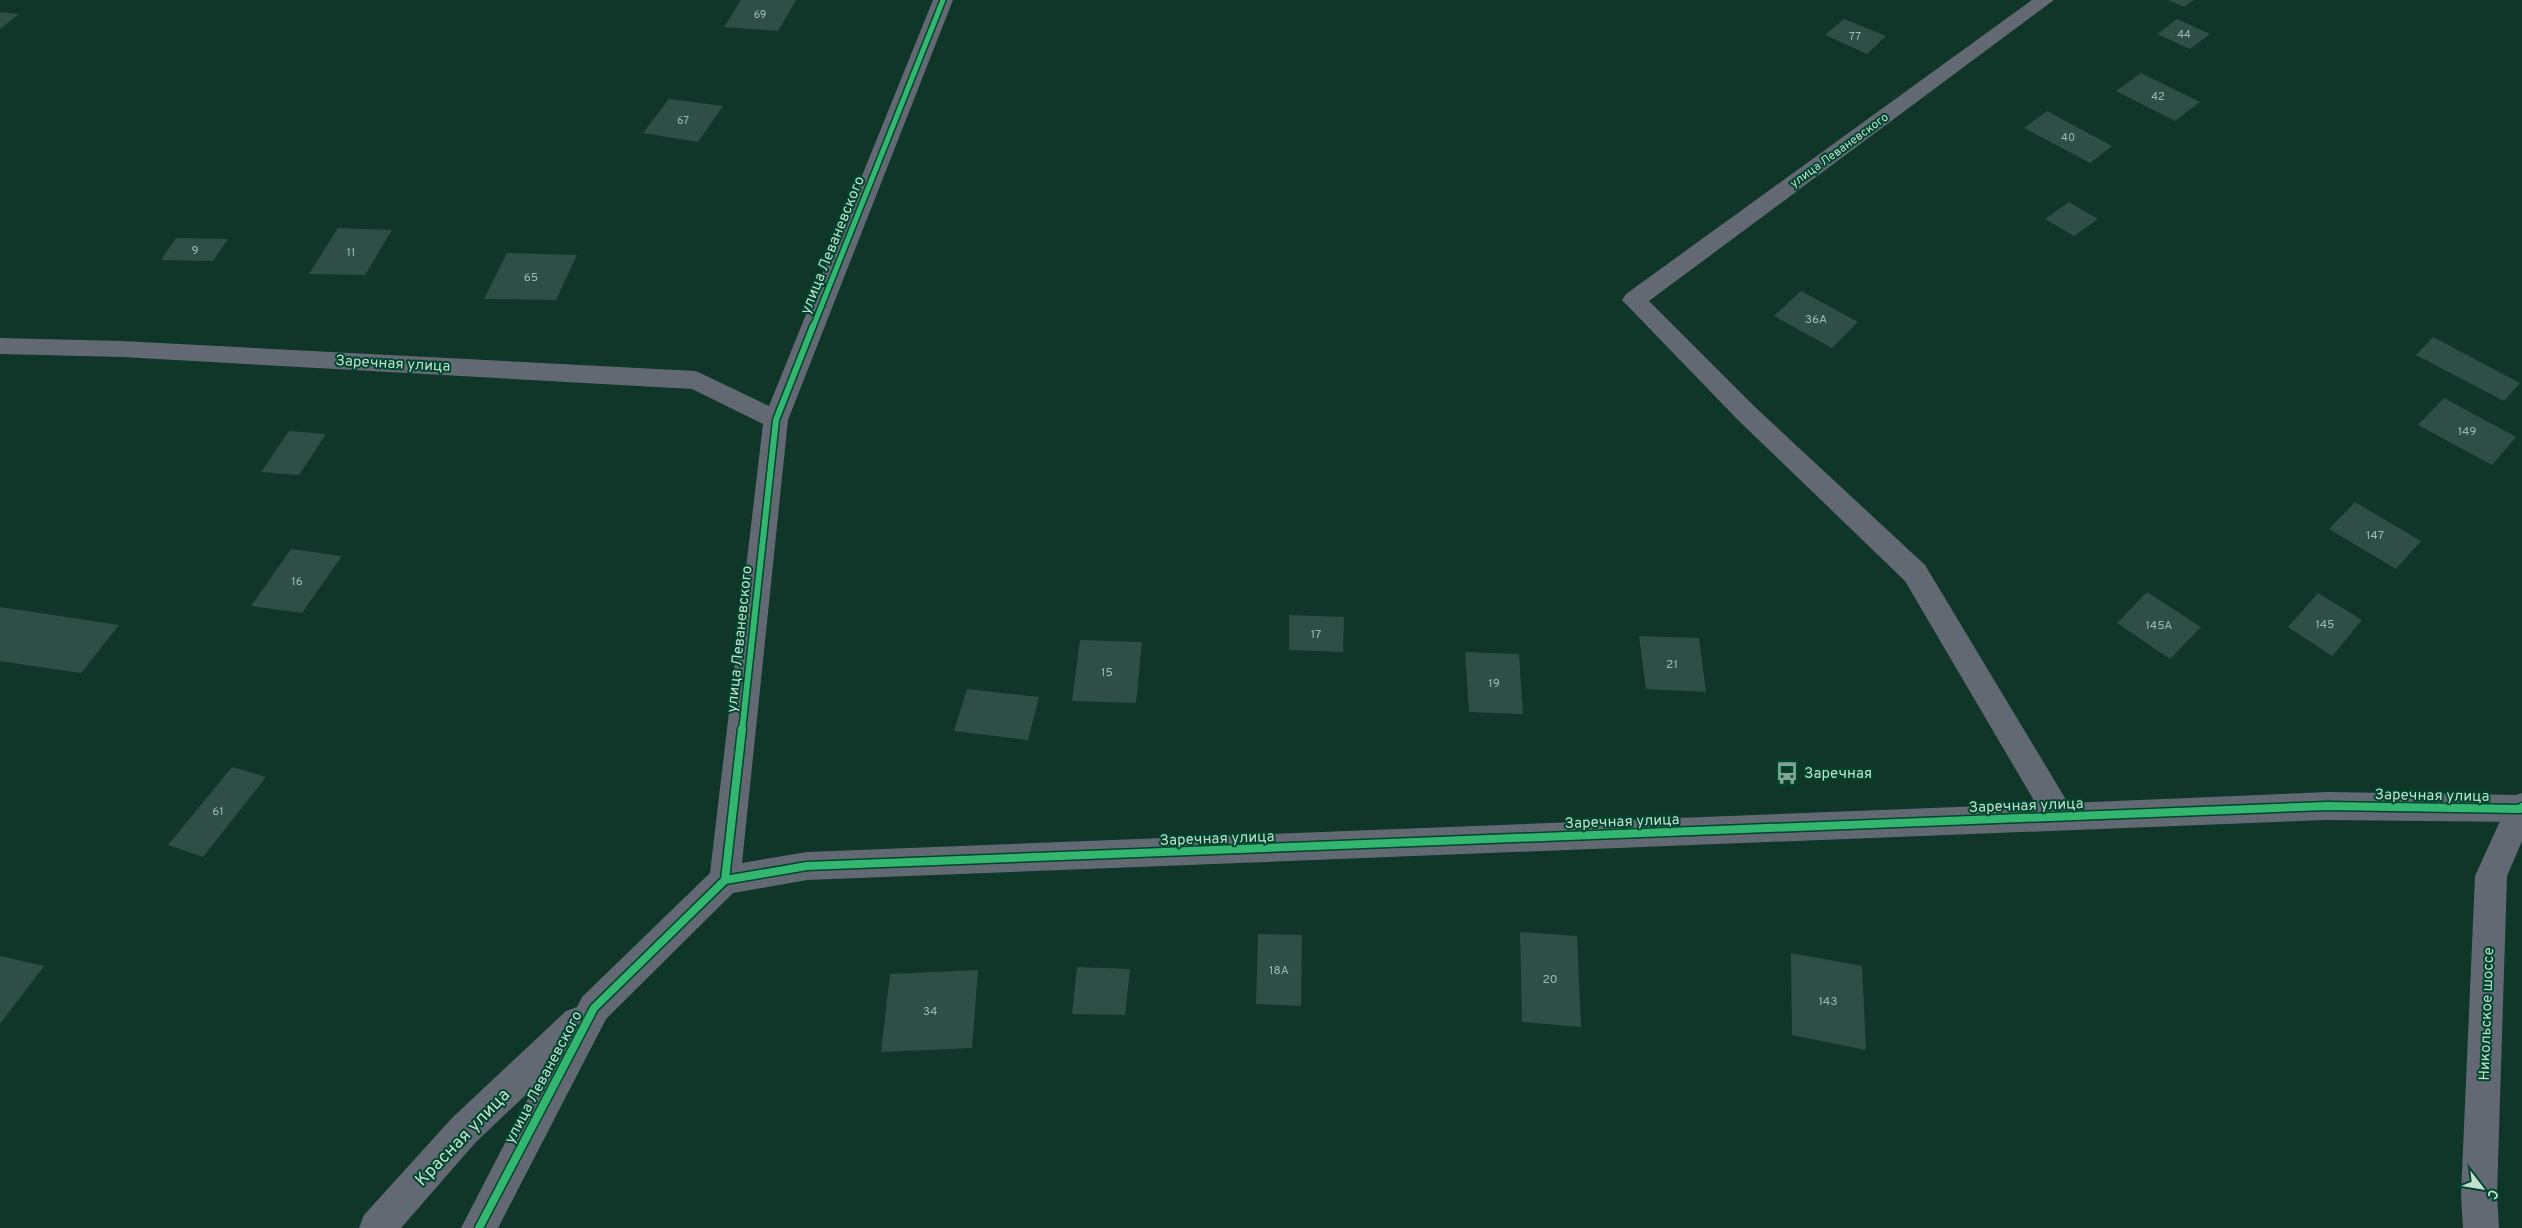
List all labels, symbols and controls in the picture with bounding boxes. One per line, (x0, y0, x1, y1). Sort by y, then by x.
house number: 69 (754, 8, 766, 22)
house number: 44 (2177, 28, 2191, 42)
house number: 77 (1849, 30, 1861, 44)
house number: 42 (2151, 90, 2165, 104)
street label: улица Леваневского (1787, 109, 1892, 192)
house number: 67 (677, 114, 689, 128)
house number: 40 (2061, 131, 2075, 145)
street label: улица Леваневского (797, 174, 870, 318)
house number: 9 (191, 243, 199, 259)
house number: 11 (347, 245, 355, 261)
house number: 65 (524, 270, 538, 286)
house number: 36А (1805, 312, 1827, 328)
street label: Заречная улица (335, 352, 451, 377)
house number: 149 (2458, 424, 2476, 440)
house number: 147 (2366, 528, 2384, 544)
street label: улица Леваневского (723, 565, 758, 714)
house number: 16 (291, 574, 303, 590)
house number: 145 (2315, 617, 2335, 633)
house number: 145А (2145, 618, 2173, 634)
house number: 17 (1311, 627, 1321, 643)
house number: 21 (1666, 657, 1678, 673)
house number: 15 (1101, 665, 1113, 681)
house number: 19 (1488, 676, 1500, 692)
bus stop icon: Заречная (1774, 760, 1800, 786)
place label: Заречная (1804, 765, 1872, 784)
street label: Заречная улица (2374, 786, 2490, 807)
street label: Заречная улица (1968, 795, 2084, 818)
house number: 61 (212, 804, 224, 820)
street label: Заречная улица (1564, 811, 1680, 834)
street label: Заречная улица (1159, 828, 1275, 851)
street label: Никольское шоссе (2476, 947, 2499, 1081)
house number: 18А (1269, 963, 1289, 979)
house number: 20 (1542, 972, 1558, 988)
house number: 143 (1819, 994, 1837, 1010)
house number: 34 (923, 1004, 937, 1020)
street label: улица Леваневского (501, 1008, 587, 1147)
street label: Красная улица (411, 1084, 516, 1192)
north arrow (2457, 1163, 2507, 1213)
text: С (2482, 1186, 2501, 1202)

